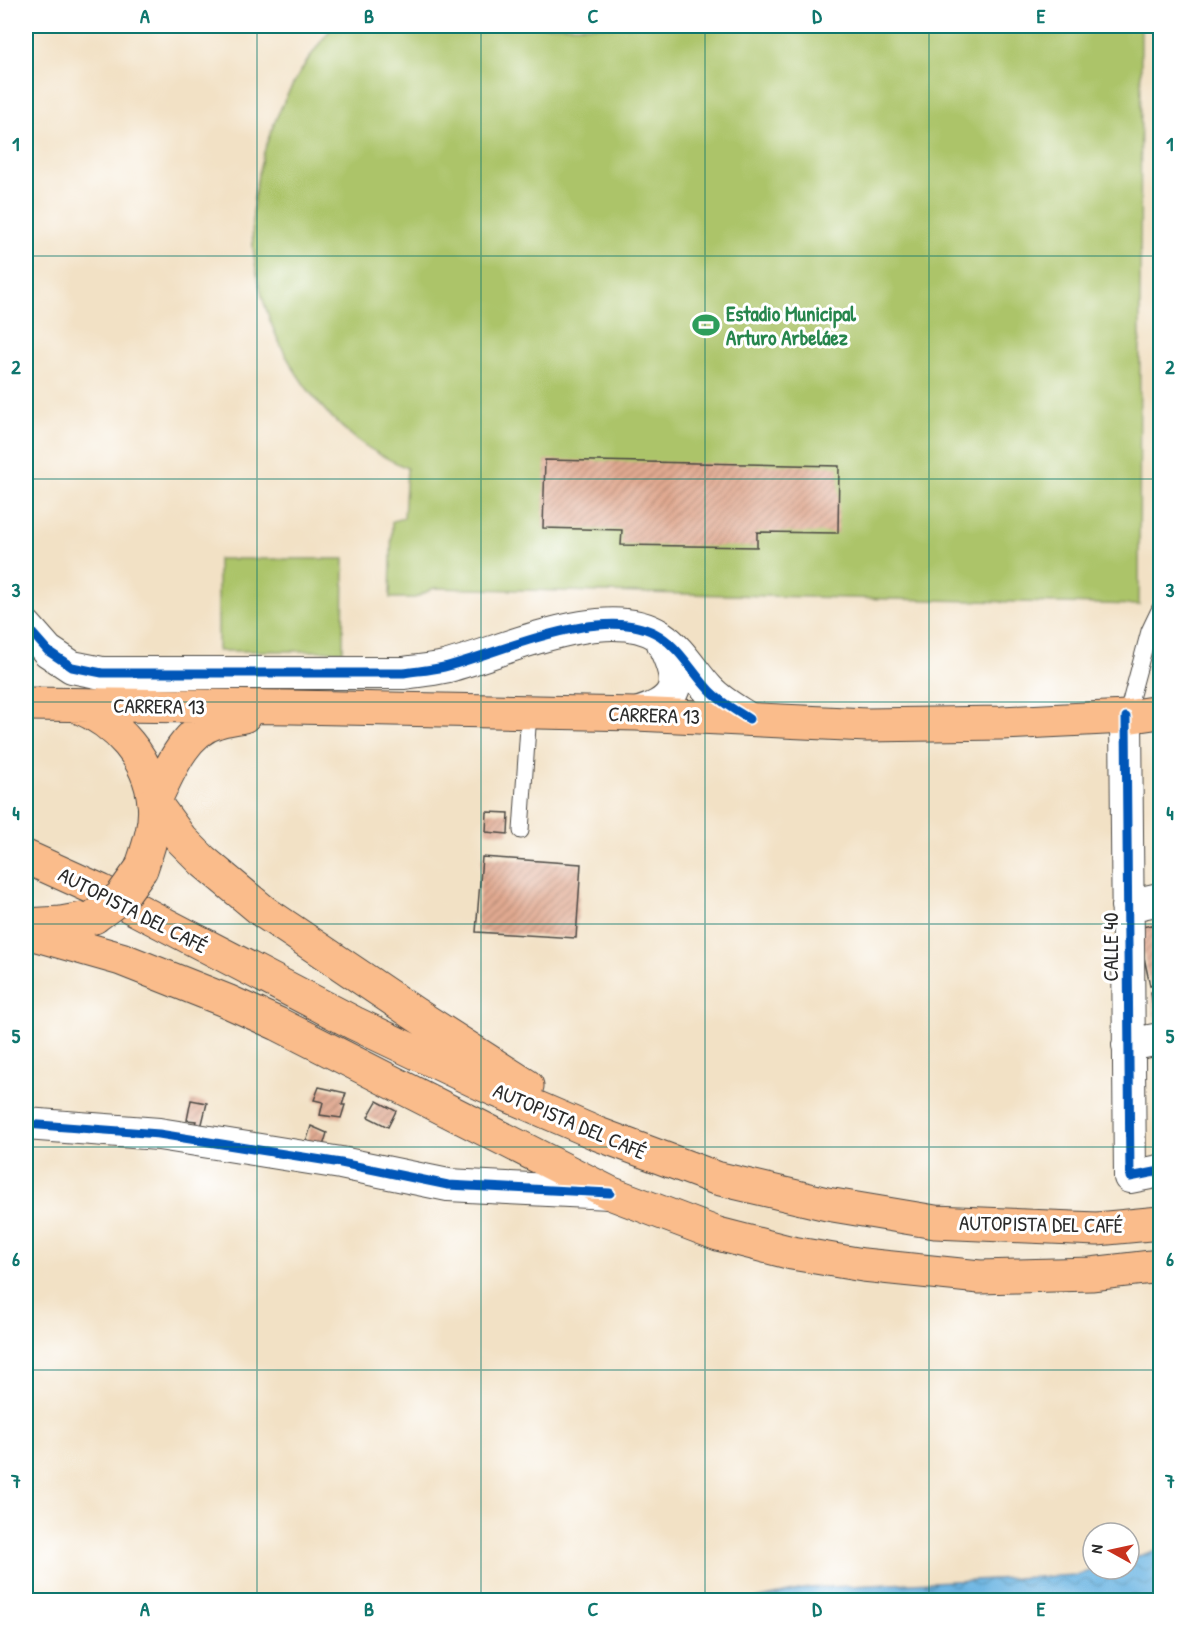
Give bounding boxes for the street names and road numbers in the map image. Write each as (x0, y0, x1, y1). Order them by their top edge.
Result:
street label: CARRERA 13 (113, 691, 205, 721)
street label: CARRERA 13 (608, 699, 700, 731)
street label: AUTOPISTA DEL CAFÉ (53, 860, 213, 960)
street label: CALLE 40 (1096, 913, 1125, 981)
street label: AUTOPISTA DEL CAFÉ (489, 1076, 651, 1166)
street label: AUTOPISTA DEL CAFÉ (959, 1208, 1123, 1240)

